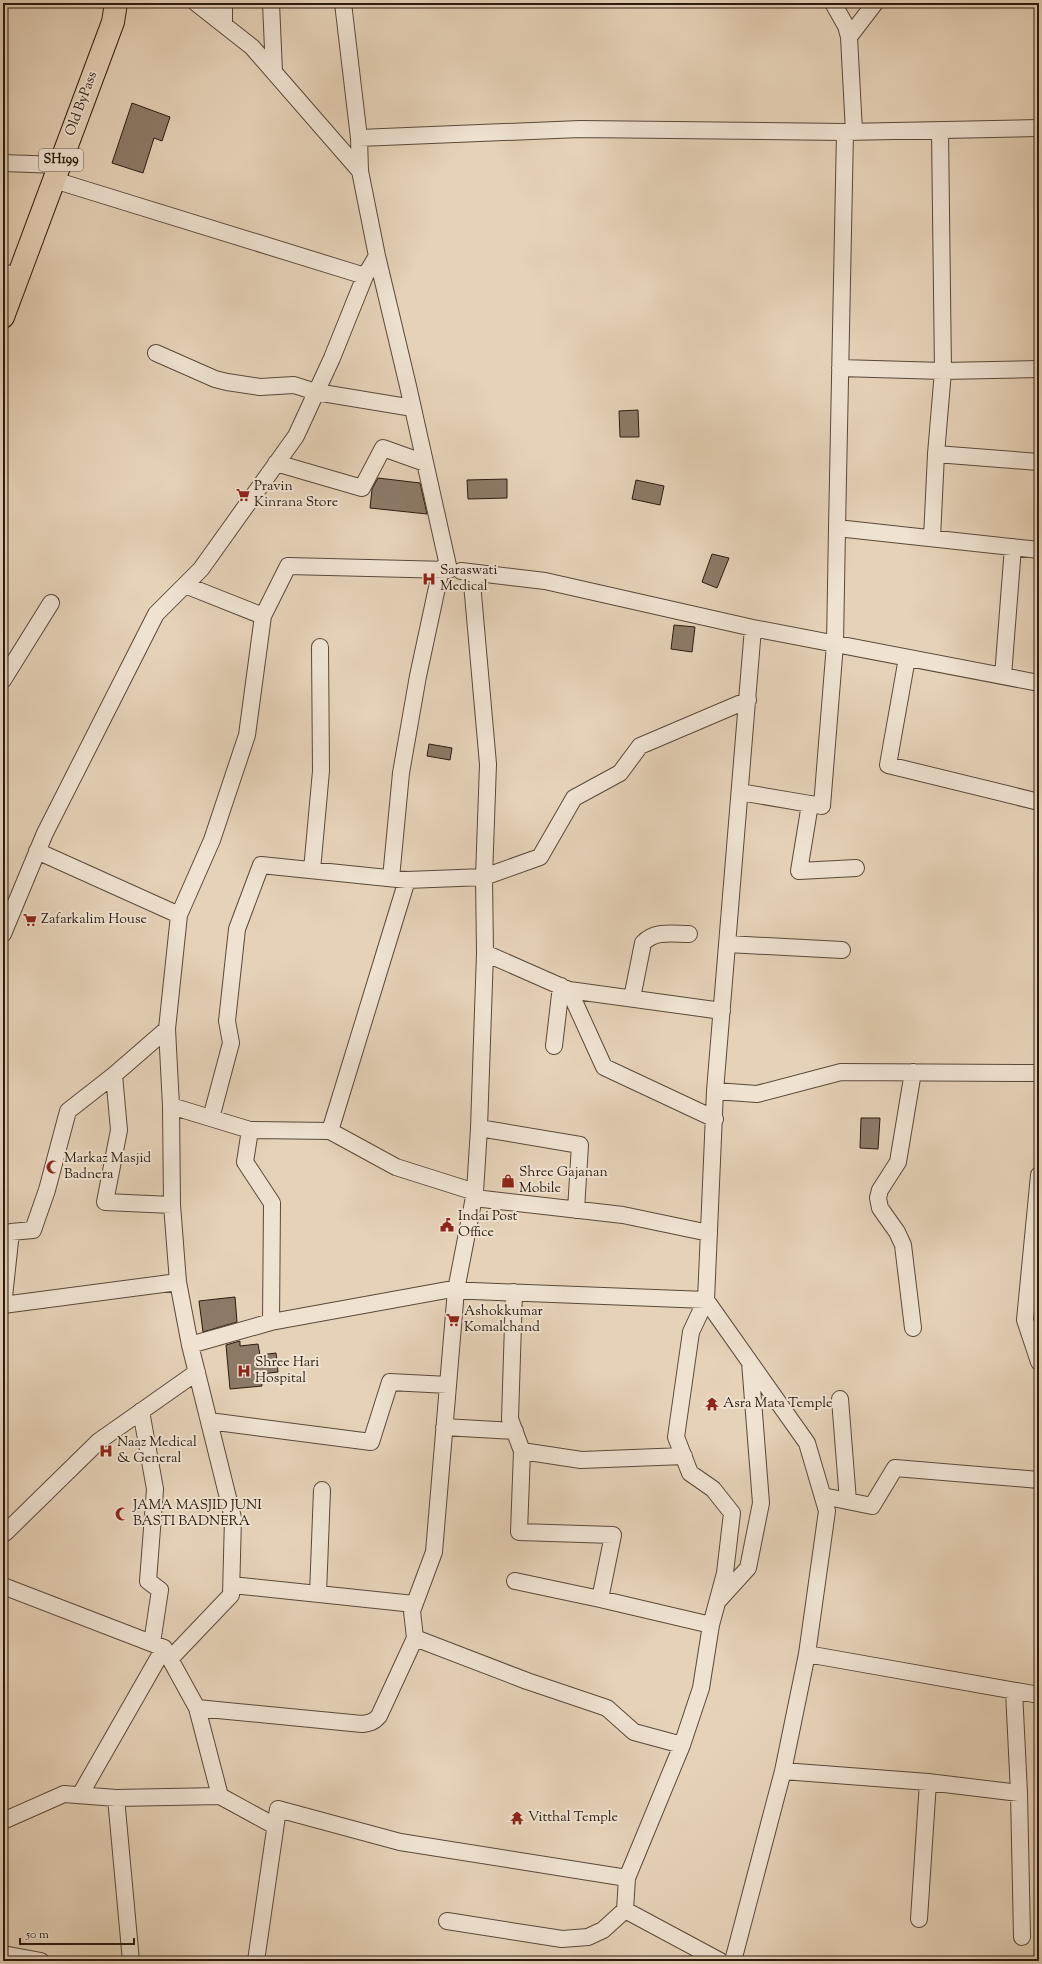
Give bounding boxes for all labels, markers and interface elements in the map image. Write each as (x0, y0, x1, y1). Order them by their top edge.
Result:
street label: Old ByPass (61, 69, 103, 139)
road number: SH199 (39, 149, 83, 171)
place label: Pravin Kinrana Store (254, 477, 338, 513)
supermarket icon: Pravin Kinrana Store (235, 487, 251, 503)
place label: Saraswati Medical (440, 561, 497, 597)
hospital icon: Saraswati Medical (421, 571, 437, 587)
place label: Zafarkalim House (41, 910, 147, 930)
supermarket icon: Zafarkalim House (22, 912, 38, 928)
place label: Markaz Masjid Badnera (64, 1149, 151, 1185)
mosque icon: Markaz Masjid Badnera (45, 1159, 61, 1175)
place label: Shree Gajanan Mobile (519, 1163, 608, 1199)
shop icon: Shree Gajanan Mobile (500, 1173, 516, 1189)
place label: Indai Post Office (458, 1207, 518, 1243)
public building icon: Indai Post Office (439, 1217, 455, 1233)
place label: Ashokkumar Komalchand (464, 1302, 543, 1338)
supermarket icon: Ashokkumar Komalchand (445, 1312, 461, 1328)
place label: Shree Hari Hospital (255, 1353, 319, 1389)
hospital icon: Shree Hari Hospital (236, 1363, 252, 1379)
place label: Asra Mata Temple (723, 1394, 833, 1414)
temple icon: Asra Mata Temple (704, 1396, 720, 1412)
place label: Naaz Medical & General (117, 1433, 197, 1469)
hospital icon: Naaz Medical & General (98, 1443, 114, 1459)
place label: JAMA MASJID JUNI BASTI BADNERA (132, 1496, 262, 1532)
mosque icon: JAMA MASJID JUNI BASTI BADNERA (114, 1506, 130, 1522)
place label: Vitthal Temple (528, 1808, 618, 1828)
temple icon: Vitthal Temple (509, 1810, 525, 1826)
scale bar (20, 1920, 134, 1946)
text: 50 m (25, 1926, 49, 1944)

